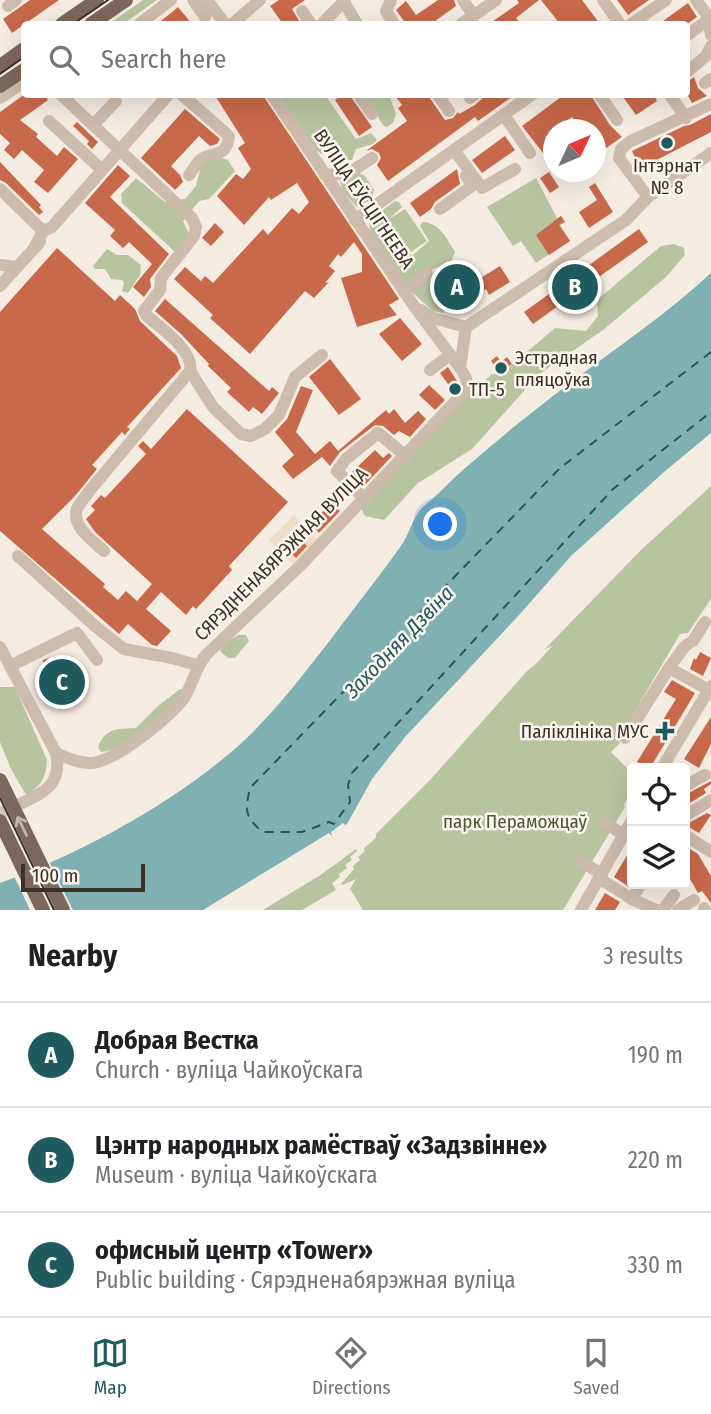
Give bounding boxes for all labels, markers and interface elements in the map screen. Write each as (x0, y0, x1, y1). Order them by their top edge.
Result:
search box (21, 21, 690, 98)
icon: search (45, 41, 83, 79)
text: Search here (101, 44, 226, 75)
north arrow (543, 119, 606, 182)
street label: ВУЛІЦА ЕЎСЦІГНЕЕВА (309, 125, 419, 273)
marker: Інтэрнат № 8 (659, 135, 675, 151)
place label: Інтэрнат № 8 (633, 154, 701, 199)
pin: A (434, 261, 480, 313)
pin: B (552, 261, 598, 313)
place label: Эстрадная пляцоўка (515, 346, 598, 391)
marker: Эстрадная пляцоўка (493, 360, 509, 376)
place label: ТП-5 (469, 378, 505, 401)
marker: ТП-5 (447, 381, 463, 397)
street label: СЯРЭДНЕНАБЯРЭЖНАЯ ВУЛІЦА (190, 463, 372, 645)
your location (423, 507, 457, 541)
water label: Заходняя Дзвіна (338, 580, 459, 704)
pin: C (39, 656, 85, 708)
place label: Паліклініка МУС (521, 720, 649, 743)
marker: Паліклініка МУС (655, 721, 675, 741)
map controls (627, 763, 690, 889)
button: locate (627, 763, 690, 826)
park label: парк Пераможцаў (443, 810, 588, 833)
one-way arrow (15, 816, 29, 837)
button: layers (627, 826, 690, 889)
scale bar (21, 861, 145, 893)
text: 100 m (32, 864, 78, 887)
text: Nearby (28, 938, 117, 974)
text: 3 results (603, 942, 683, 970)
text: Добрая Вестка (95, 1025, 259, 1056)
text: A (45, 1041, 57, 1069)
text: 190 m (628, 1041, 683, 1069)
text: Church · вуліца Чайкоўскага (95, 1056, 363, 1084)
text: Цэнтр народных рамёстваў «Задзвінне» (95, 1130, 547, 1161)
text: B (45, 1146, 57, 1174)
text: 220 m (628, 1146, 683, 1174)
text: Museum · вуліца Чайкоўскага (95, 1161, 378, 1189)
text: офисный центр «Tower» (95, 1235, 373, 1266)
text: C (45, 1251, 57, 1279)
text: 330 m (627, 1251, 683, 1279)
text: Public building · Сярэдненабярэжная вуліца (95, 1266, 516, 1294)
tab: Map (91, 1334, 129, 1399)
tab: Directions (312, 1334, 391, 1399)
tab: Saved (573, 1334, 620, 1399)

